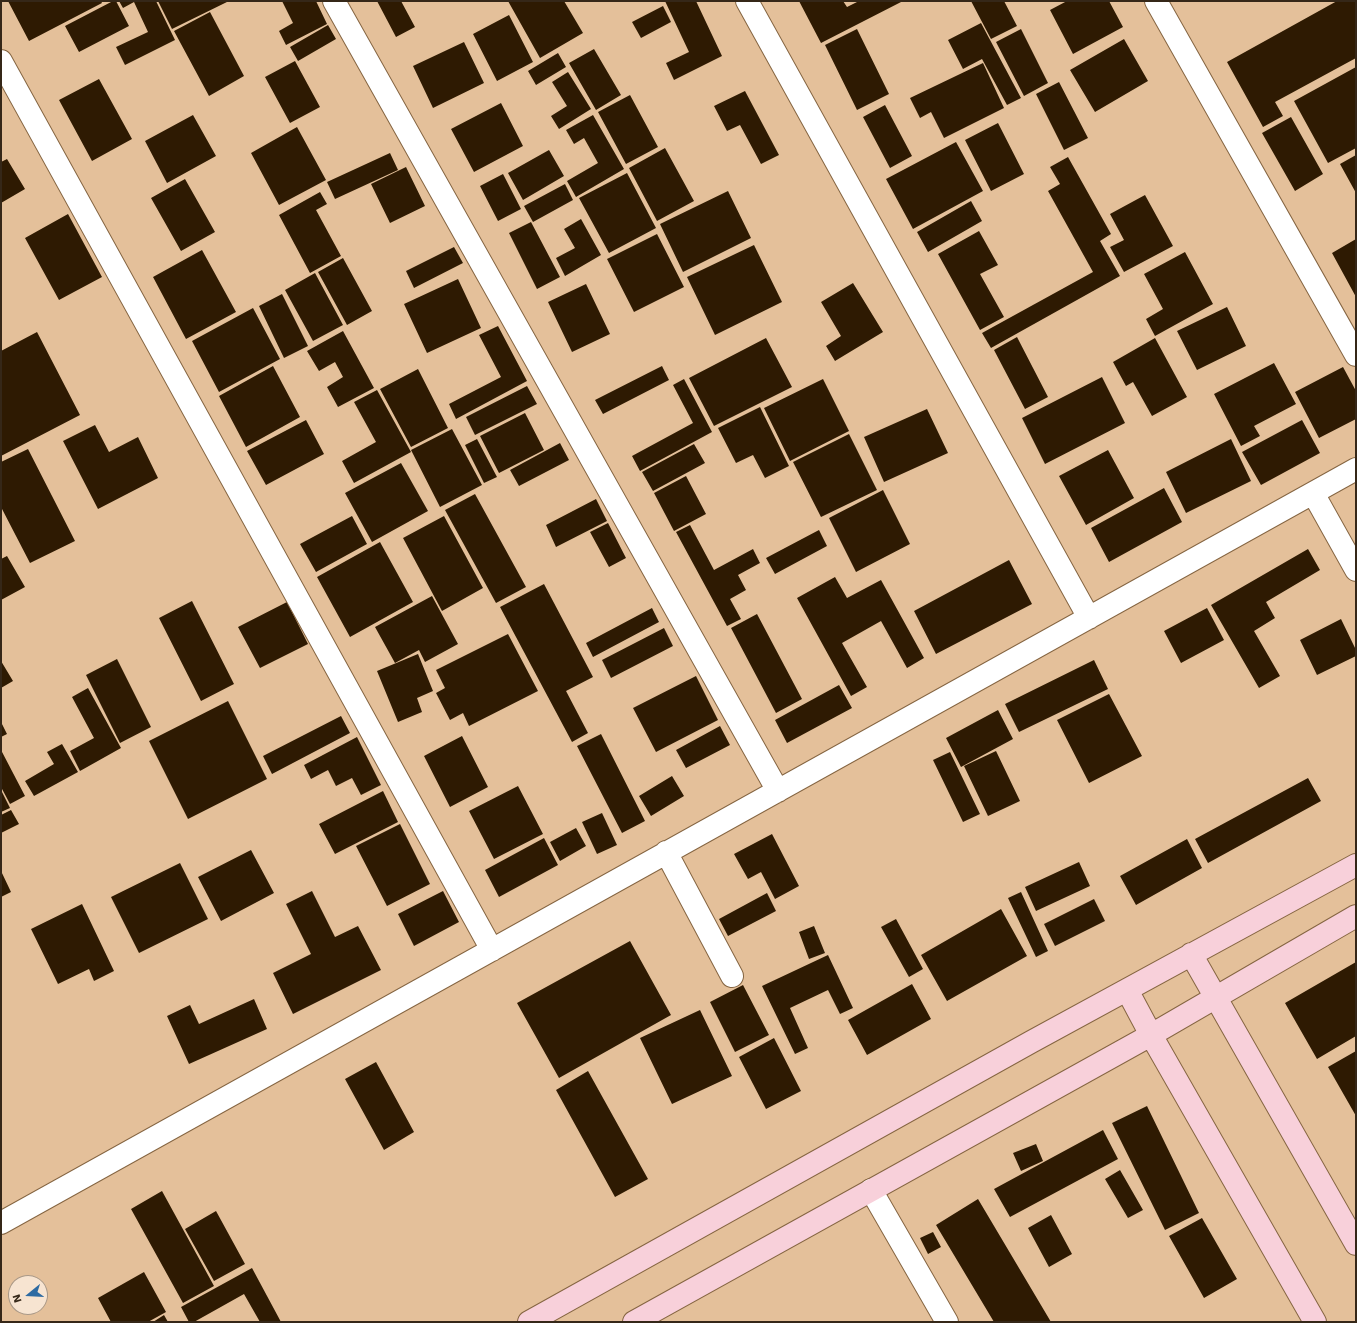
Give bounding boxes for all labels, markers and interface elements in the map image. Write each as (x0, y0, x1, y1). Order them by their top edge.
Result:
north arrow (8, 1275, 48, 1315)
text: N (10, 1293, 25, 1304)

